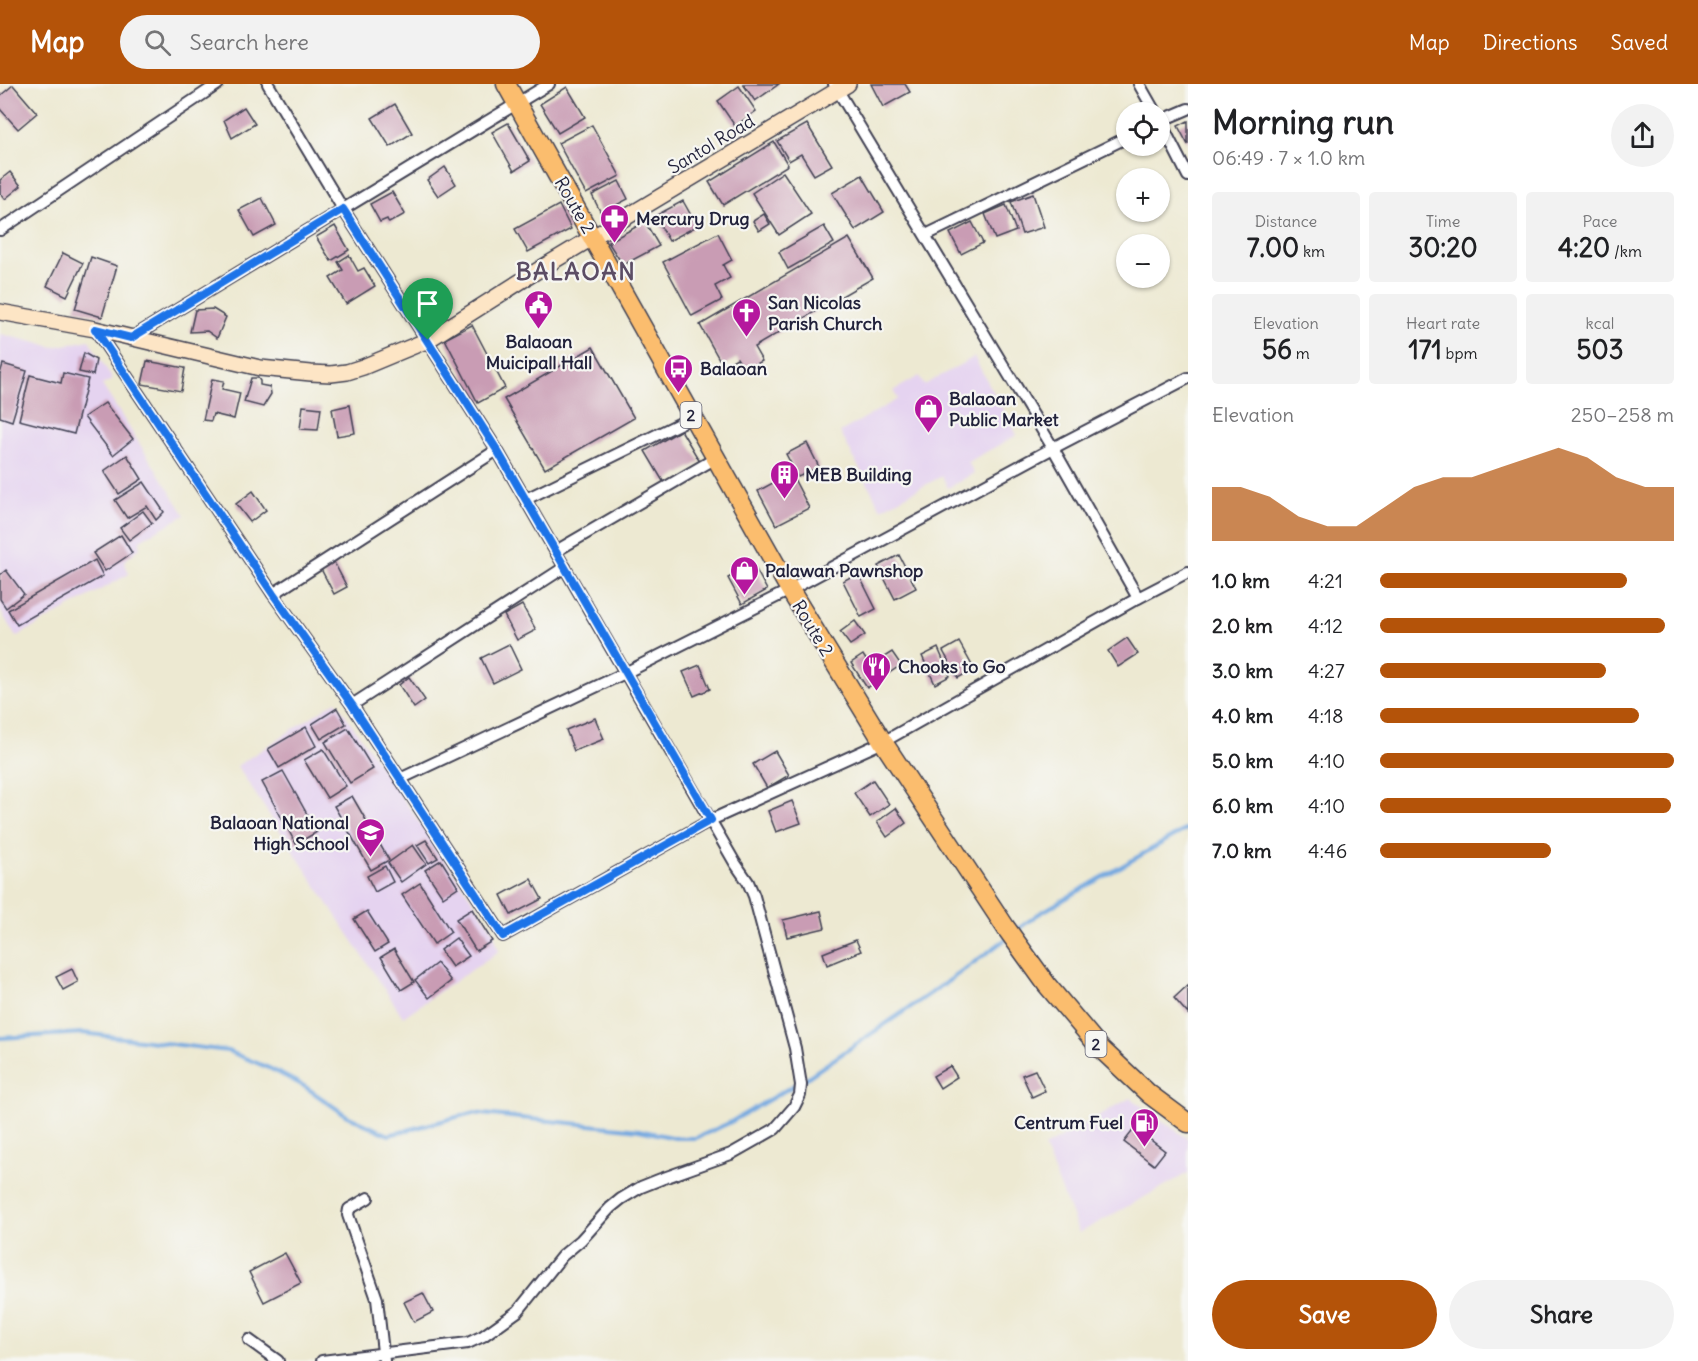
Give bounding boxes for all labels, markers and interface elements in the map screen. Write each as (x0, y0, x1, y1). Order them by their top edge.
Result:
search box (120, 15, 540, 69)
text: Map (30, 24, 84, 60)
icon: search (141, 26, 174, 59)
text: Search here (189, 28, 309, 56)
text: Map (1409, 29, 1450, 56)
text: Directions (1483, 29, 1577, 56)
text: Saved (1610, 29, 1668, 56)
text: Morning run (1212, 101, 1394, 143)
map controls (1116, 102, 1170, 288)
button: locate (1116, 102, 1170, 156)
button: share (1611, 104, 1674, 167)
street label: Santol Road (663, 109, 759, 179)
text: 06:49 · 7 × 1.0 km (1212, 145, 1365, 170)
button: + (1116, 168, 1170, 222)
street label: Route 2 (550, 173, 600, 238)
pharmacy icon: Mercury Drug (599, 202, 631, 244)
place label: Mercury Drug (636, 207, 749, 230)
text: Distance (1255, 211, 1317, 231)
text: Time (1426, 211, 1460, 231)
text: Pace (1583, 211, 1617, 231)
text: 7.00 (1247, 231, 1299, 264)
text: 30:20 (1408, 231, 1478, 264)
text: 4:20 (1558, 231, 1610, 264)
button: − (1116, 234, 1170, 288)
text: km (1299, 241, 1325, 261)
text: /km (1610, 241, 1642, 261)
district label: BALAOAN (516, 256, 636, 286)
pin (402, 278, 453, 340)
icon: arrive (411, 287, 444, 320)
public building icon: Balaoan Muicipall Hall (523, 288, 555, 330)
place label: San Nicolas Parish Church (768, 291, 883, 335)
church icon: San Nicolas Parish Church (731, 296, 763, 338)
text: Elevation (1253, 313, 1319, 333)
text: Heart rate (1406, 313, 1480, 333)
text: kcal (1586, 313, 1614, 333)
place label: Balaoan Muicipall Hall (486, 330, 592, 374)
text: 56 (1262, 333, 1292, 366)
text: 171 (1408, 333, 1442, 366)
text: 503 (1577, 333, 1623, 366)
text: m (1292, 343, 1310, 363)
text: bpm (1442, 343, 1478, 363)
bus stop icon: Balaoan (663, 352, 695, 394)
place label: Balaoan (700, 357, 768, 380)
place label: Balaoan Public Market (949, 387, 1060, 431)
shop icon: Balaoan Public Market (912, 392, 944, 434)
road number: 2 (680, 402, 702, 428)
text: Elevation (1212, 402, 1294, 427)
text: 250–258 m (1571, 402, 1674, 427)
building icon: MEB Building (768, 458, 800, 500)
place label: MEB Building (805, 463, 912, 486)
shop icon: Palawan Pawnshop (728, 554, 760, 596)
place label: Palawan Pawnshop (765, 559, 923, 582)
text: 1.0 km (1212, 568, 1270, 593)
text: 4:21 (1308, 568, 1343, 593)
street label: Route 2 (787, 596, 839, 660)
text: 2.0 km (1212, 613, 1273, 638)
text: 4:12 (1308, 613, 1343, 638)
restaurant icon: Chooks to Go (861, 650, 893, 692)
place label: Chooks to Go (898, 655, 1006, 678)
text: 3.0 km (1212, 658, 1273, 683)
text: 4:27 (1308, 658, 1345, 683)
text: 4.0 km (1212, 703, 1273, 728)
text: 4:18 (1308, 703, 1344, 728)
text: 5.0 km (1212, 748, 1273, 773)
text: 4:10 (1308, 748, 1345, 773)
text: 6.0 km (1212, 793, 1273, 818)
text: 4:10 (1308, 793, 1345, 818)
place label: Balaoan National High School (210, 811, 349, 855)
school or university icon: Balaoan National High School (354, 816, 386, 858)
text: 7.0 km (1212, 838, 1272, 863)
text: 4:46 (1308, 838, 1347, 863)
road number: 2 (1086, 1031, 1106, 1057)
fuel station icon: Centrum Fuel (1128, 1106, 1160, 1148)
place label: Centrum Fuel (1014, 1111, 1123, 1134)
button: Save (1212, 1280, 1437, 1349)
button: Share (1449, 1280, 1674, 1349)

